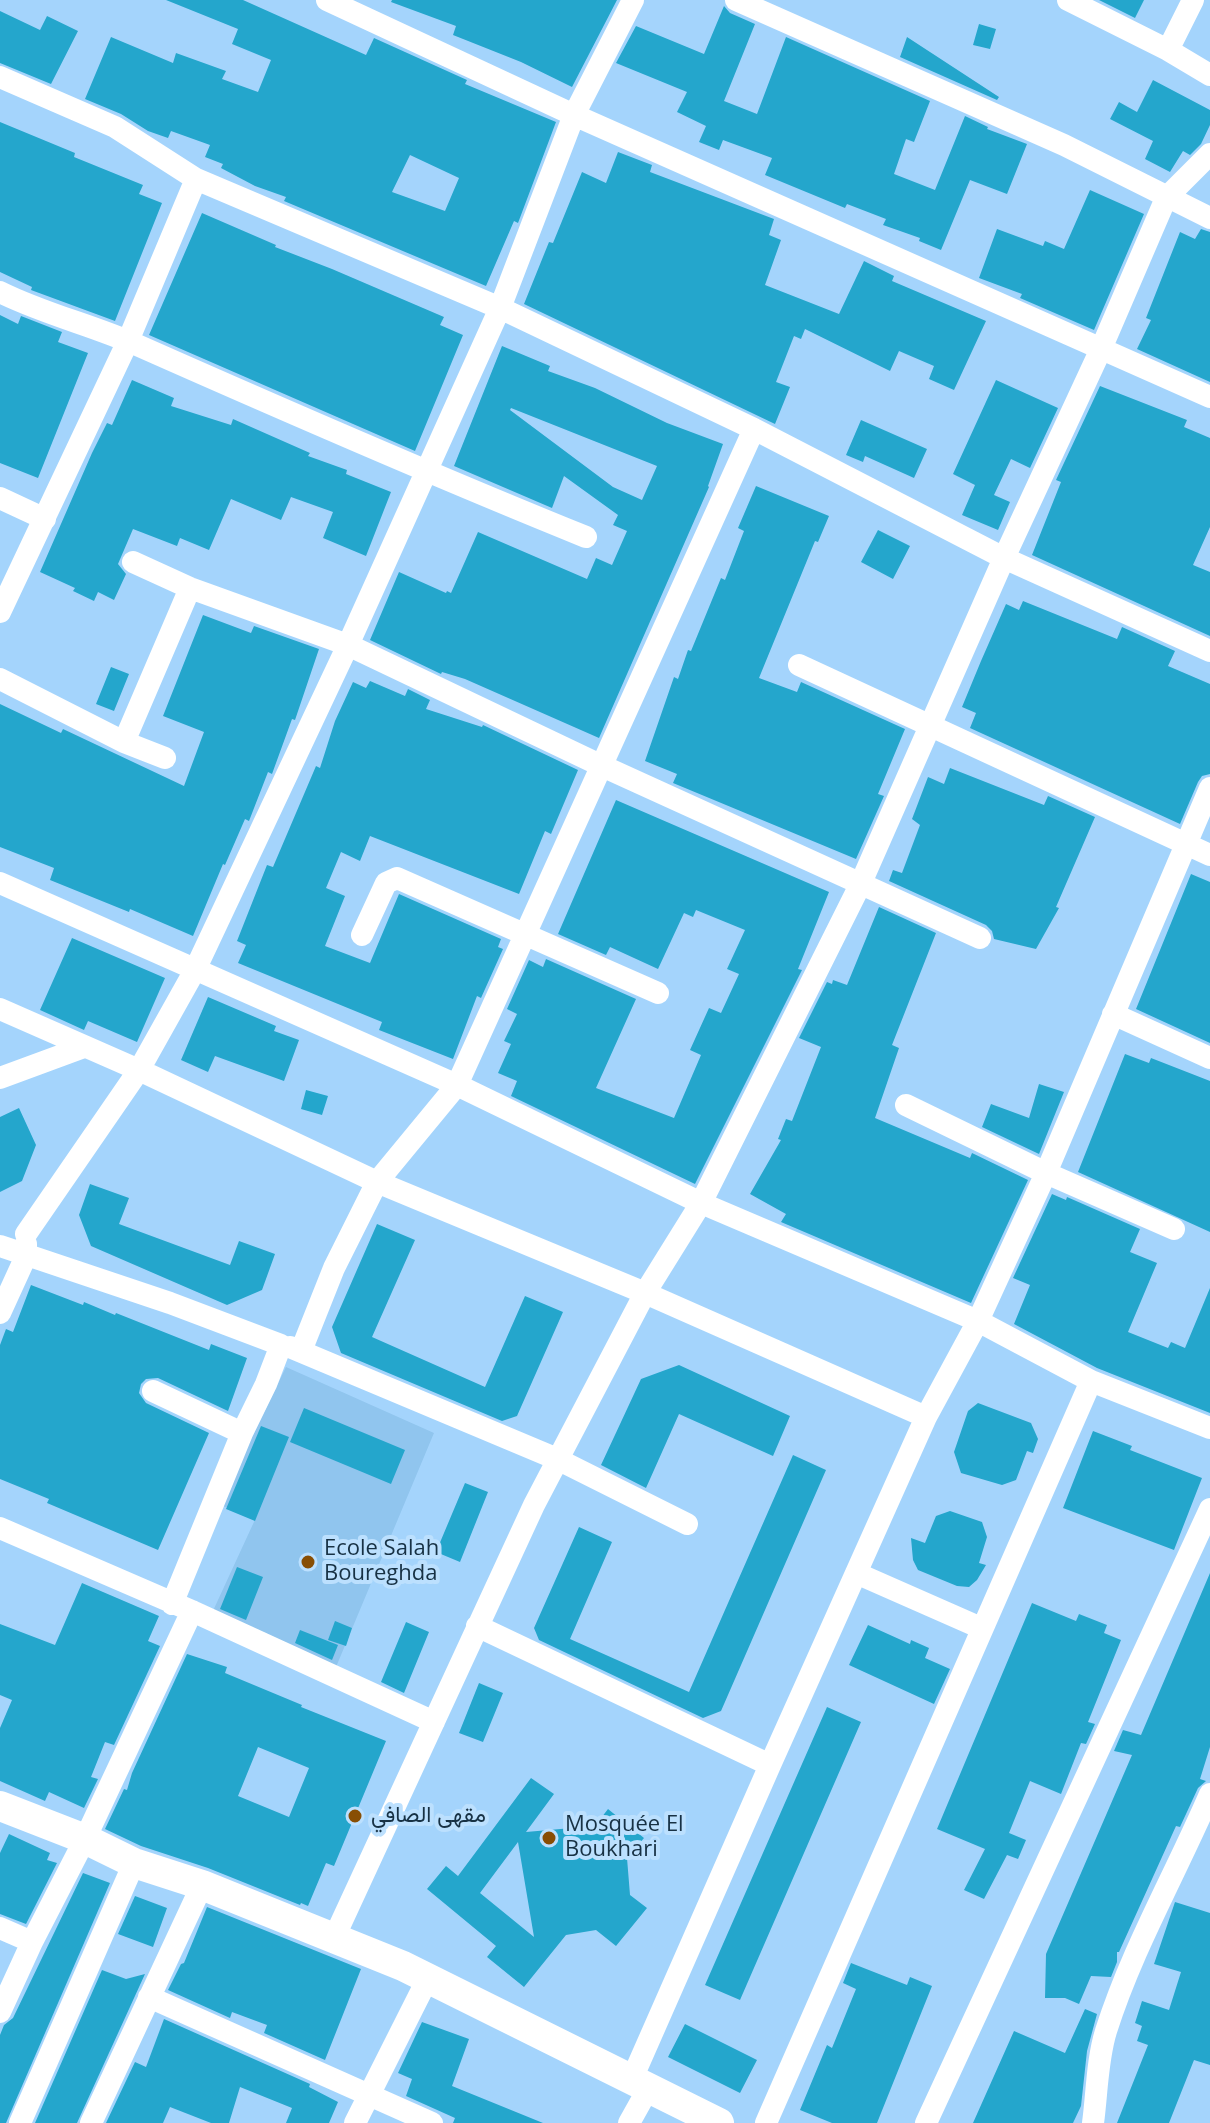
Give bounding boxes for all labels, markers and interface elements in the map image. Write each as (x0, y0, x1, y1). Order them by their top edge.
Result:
place label: Ecole Salah Boureghda (324, 1536, 439, 1588)
marker: Ecole Salah Boureghda (299, 1553, 317, 1571)
place label: مقهى الصافي (371, 1803, 486, 1829)
marker: مقهى الصافي (346, 1807, 364, 1825)
place label: Mosquée El Boukhari (565, 1812, 684, 1864)
marker: Mosquée El Boukhari (540, 1829, 558, 1847)

